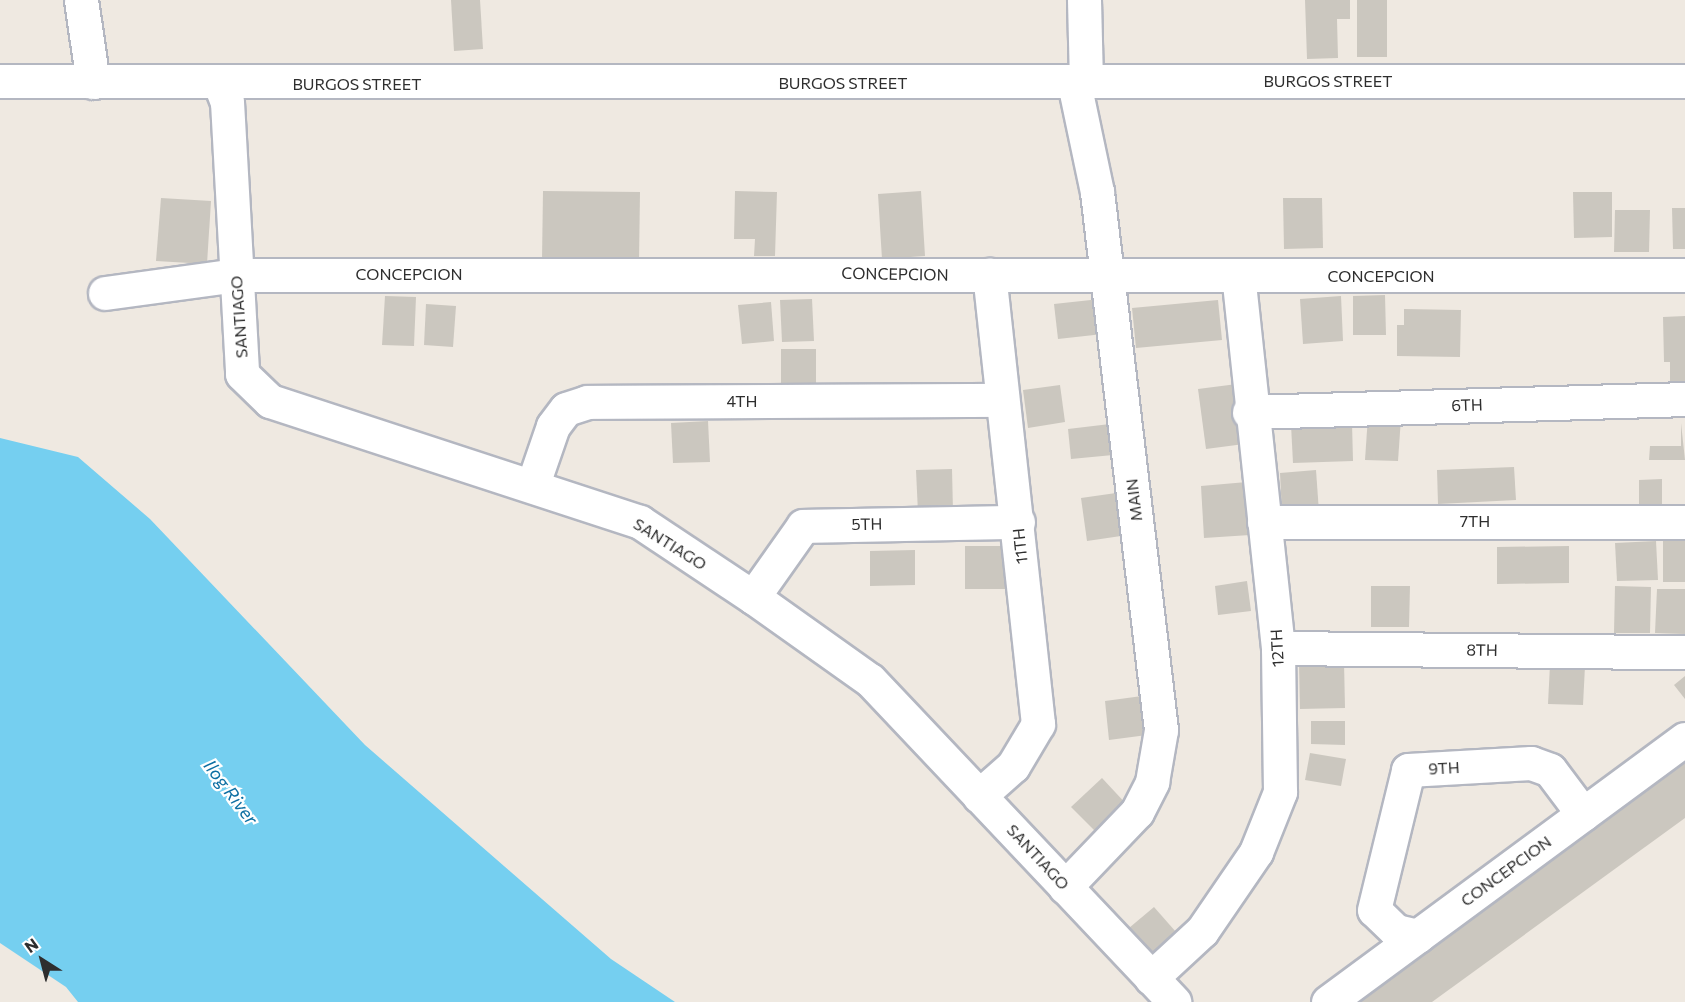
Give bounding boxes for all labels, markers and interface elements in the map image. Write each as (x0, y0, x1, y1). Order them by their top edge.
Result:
street label: BURGOS STREET (1263, 71, 1393, 91)
street label: BURGOS STREET (778, 73, 908, 93)
street label: BURGOS STREET (292, 74, 422, 94)
street label: CONCEPCION (841, 263, 949, 285)
street label: CONCEPCION (355, 264, 463, 284)
street label: CONCEPCION (1327, 266, 1435, 286)
street label: SANTIAGO (227, 275, 251, 359)
street label: 4TH (726, 391, 758, 411)
street label: 6TH (1451, 395, 1483, 415)
street label: MAIN (1122, 478, 1146, 522)
street label: 7TH (1460, 511, 1490, 531)
street label: SANTIAGO (630, 514, 710, 574)
street label: 5TH (851, 514, 883, 534)
street label: 11TH (1009, 527, 1031, 565)
street label: 12TH (1266, 629, 1288, 667)
street label: 8TH (1466, 640, 1498, 660)
water label: Ilog River (200, 755, 262, 829)
street label: 9TH (1428, 758, 1460, 778)
street label: SANTIAGO (1003, 820, 1073, 894)
street label: CONCEPCION (1457, 832, 1555, 910)
north arrow (12, 930, 72, 990)
text: N (21, 934, 42, 956)

